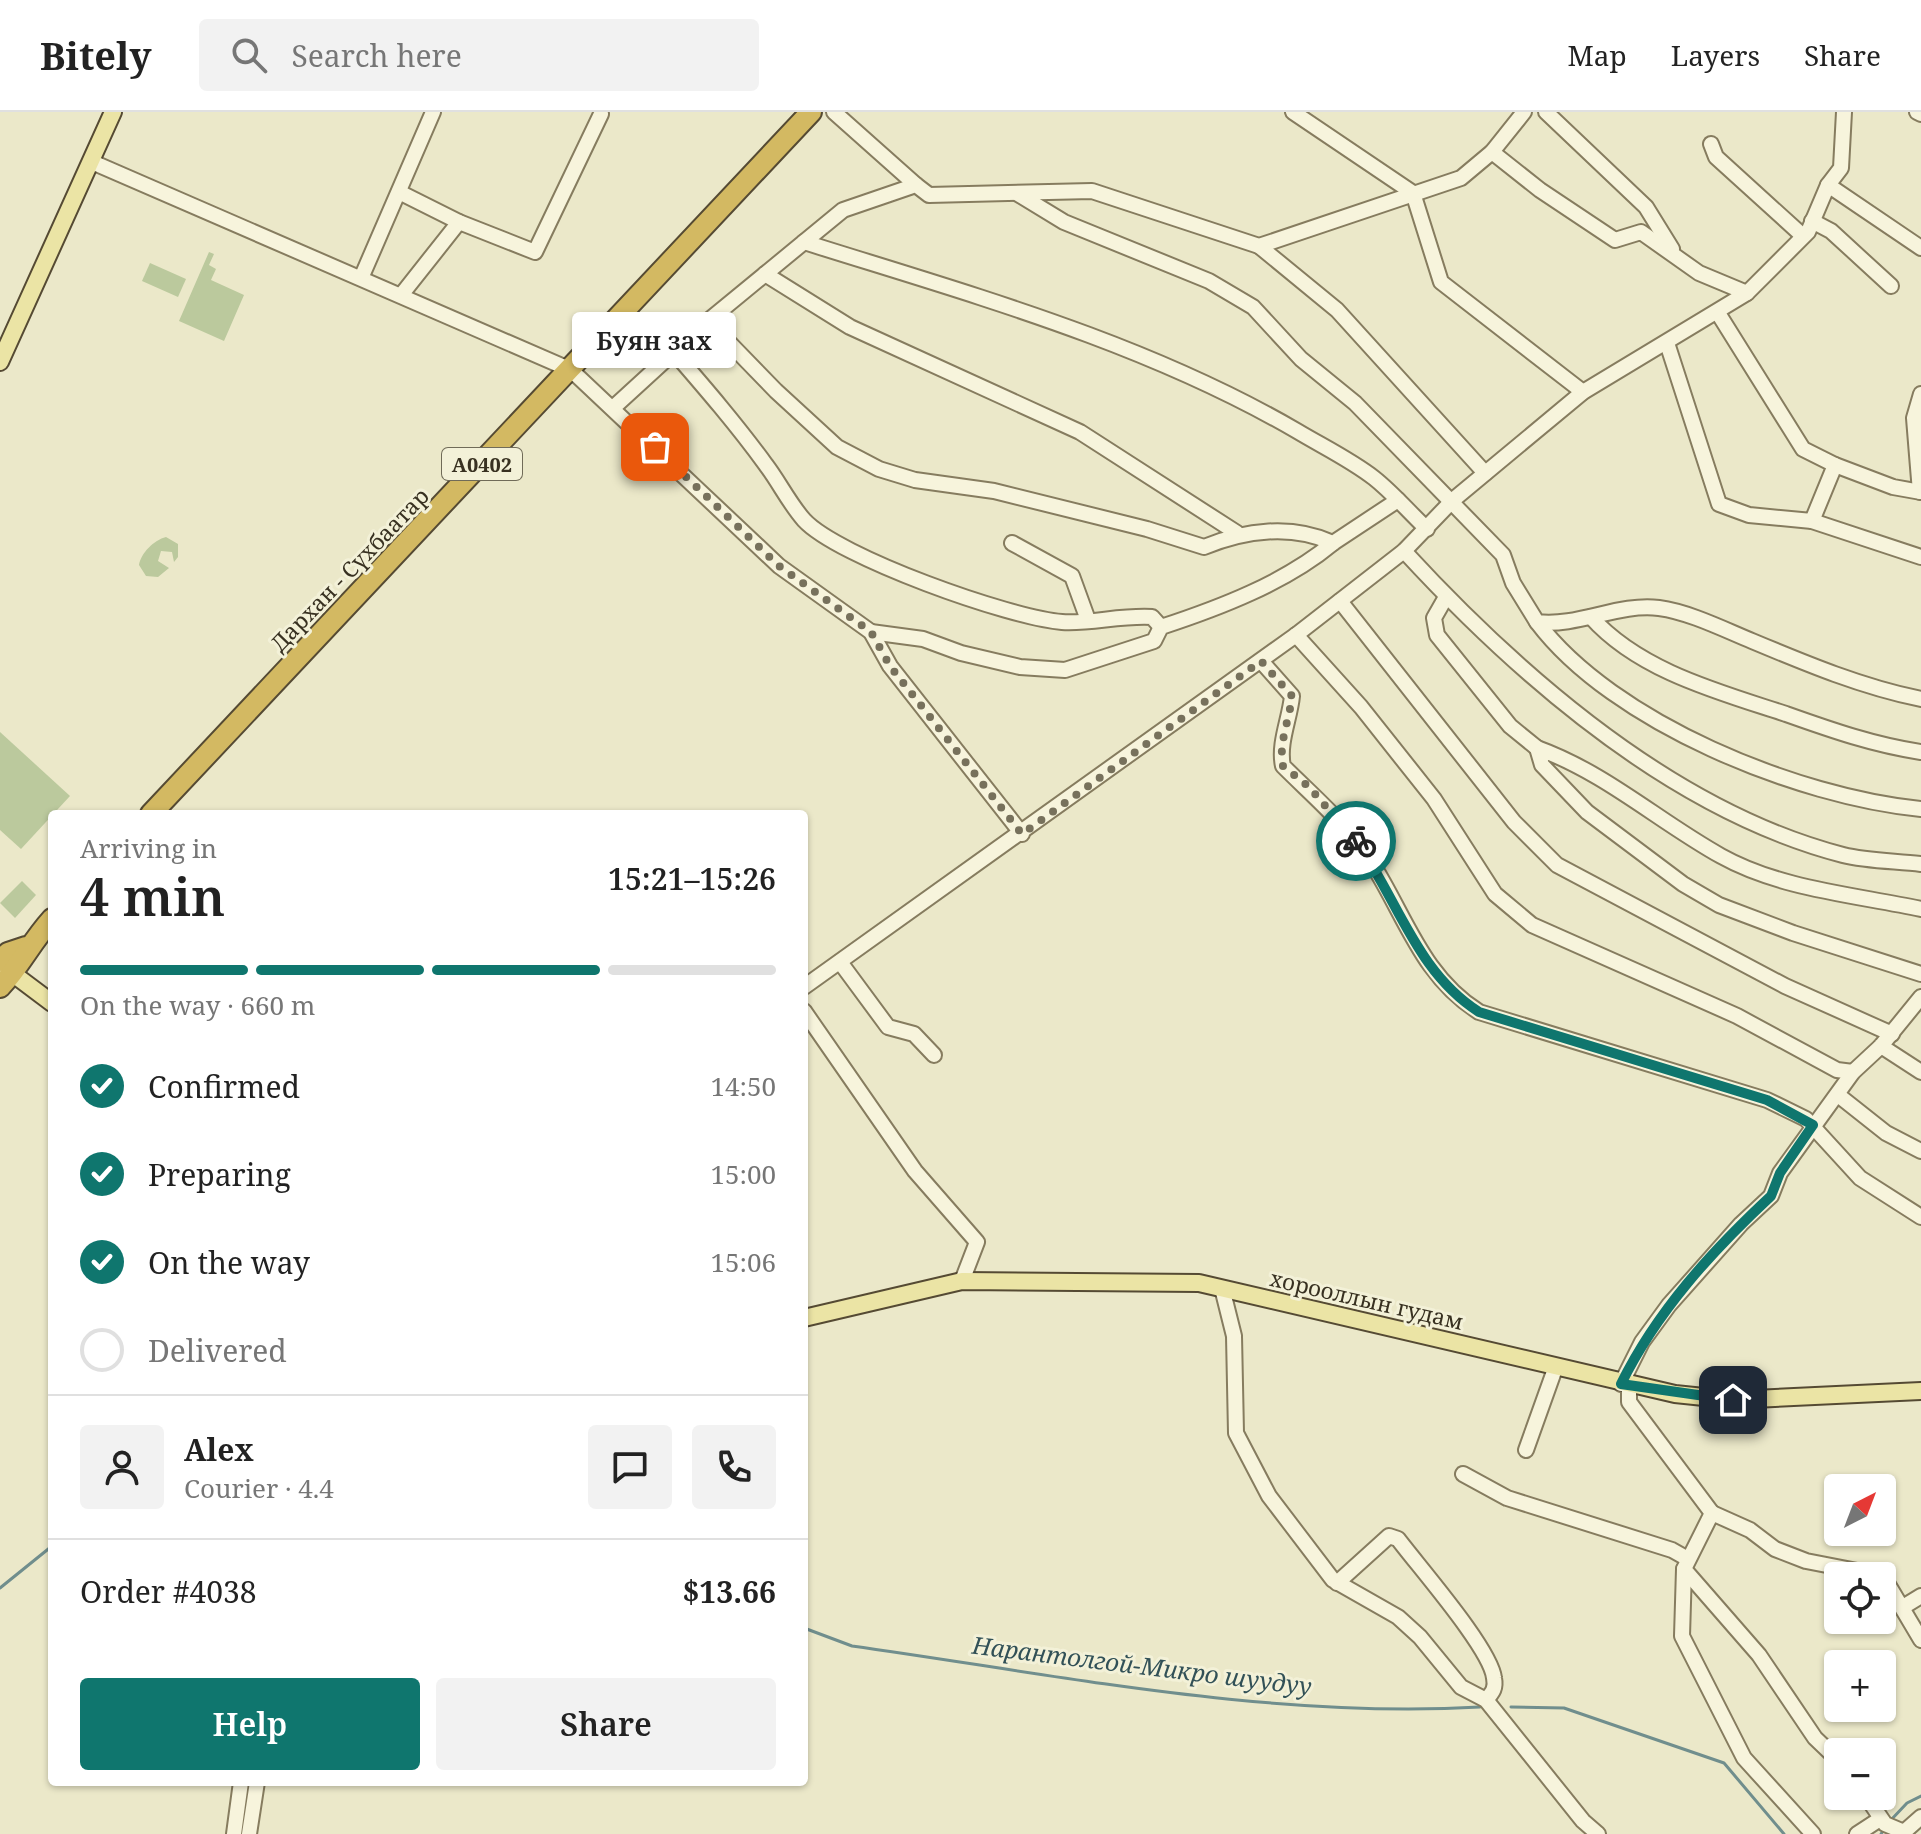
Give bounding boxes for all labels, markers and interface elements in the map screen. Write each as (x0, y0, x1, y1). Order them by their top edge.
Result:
search box (199, 19, 759, 91)
text: Bitely (40, 29, 151, 81)
icon: search (227, 33, 271, 77)
text: Search here (291, 35, 462, 76)
text: Map (1568, 36, 1627, 74)
text: Layers (1671, 36, 1760, 74)
text: Share (1804, 36, 1881, 74)
callout: Буян зах (573, 311, 737, 367)
text: Буян зах (596, 322, 712, 358)
pin (621, 413, 689, 481)
icon: bag (633, 425, 677, 469)
road number: A0402 (442, 448, 522, 480)
street label: Дархан - Сүхбаатар (263, 481, 435, 657)
courier (1316, 801, 1396, 881)
icon: bike (1334, 819, 1378, 863)
text: Arriving in (80, 830, 217, 866)
text: 15:21–15:26 (608, 858, 776, 899)
text: 4 min (80, 860, 225, 931)
text: On the way · 660 m (80, 987, 315, 1023)
icon: check (80, 1064, 124, 1108)
text: Confirmed (148, 1066, 300, 1107)
text: 14:50 (710, 1068, 776, 1104)
icon: check (80, 1152, 124, 1196)
text: Preparing (148, 1154, 291, 1195)
text: 15:00 (710, 1156, 776, 1192)
icon: check (80, 1240, 124, 1284)
text: On the way (148, 1242, 310, 1283)
text: 15:06 (710, 1244, 776, 1280)
street label: хорооллын гудам (1267, 1262, 1467, 1336)
text: Delivered (148, 1330, 287, 1371)
pin (1699, 1366, 1767, 1434)
icon: home (1711, 1378, 1755, 1422)
button: person (80, 1425, 164, 1509)
button: chat (588, 1425, 672, 1509)
button: phone (692, 1425, 776, 1509)
text: Alex (184, 1429, 254, 1470)
text: Courier · 4.4 (184, 1470, 334, 1506)
north arrow (1824, 1474, 1896, 1546)
map controls (1824, 1474, 1896, 1810)
button: locate (1824, 1562, 1896, 1634)
text: Order #4038 (80, 1571, 257, 1612)
text: $13.66 (682, 1571, 776, 1612)
water label: Нарантолгой-Микро шуудуу (969, 1628, 1314, 1702)
button: + (1824, 1650, 1896, 1722)
button: Help (80, 1678, 420, 1770)
button: Share (436, 1678, 776, 1770)
button: − (1824, 1738, 1896, 1810)

